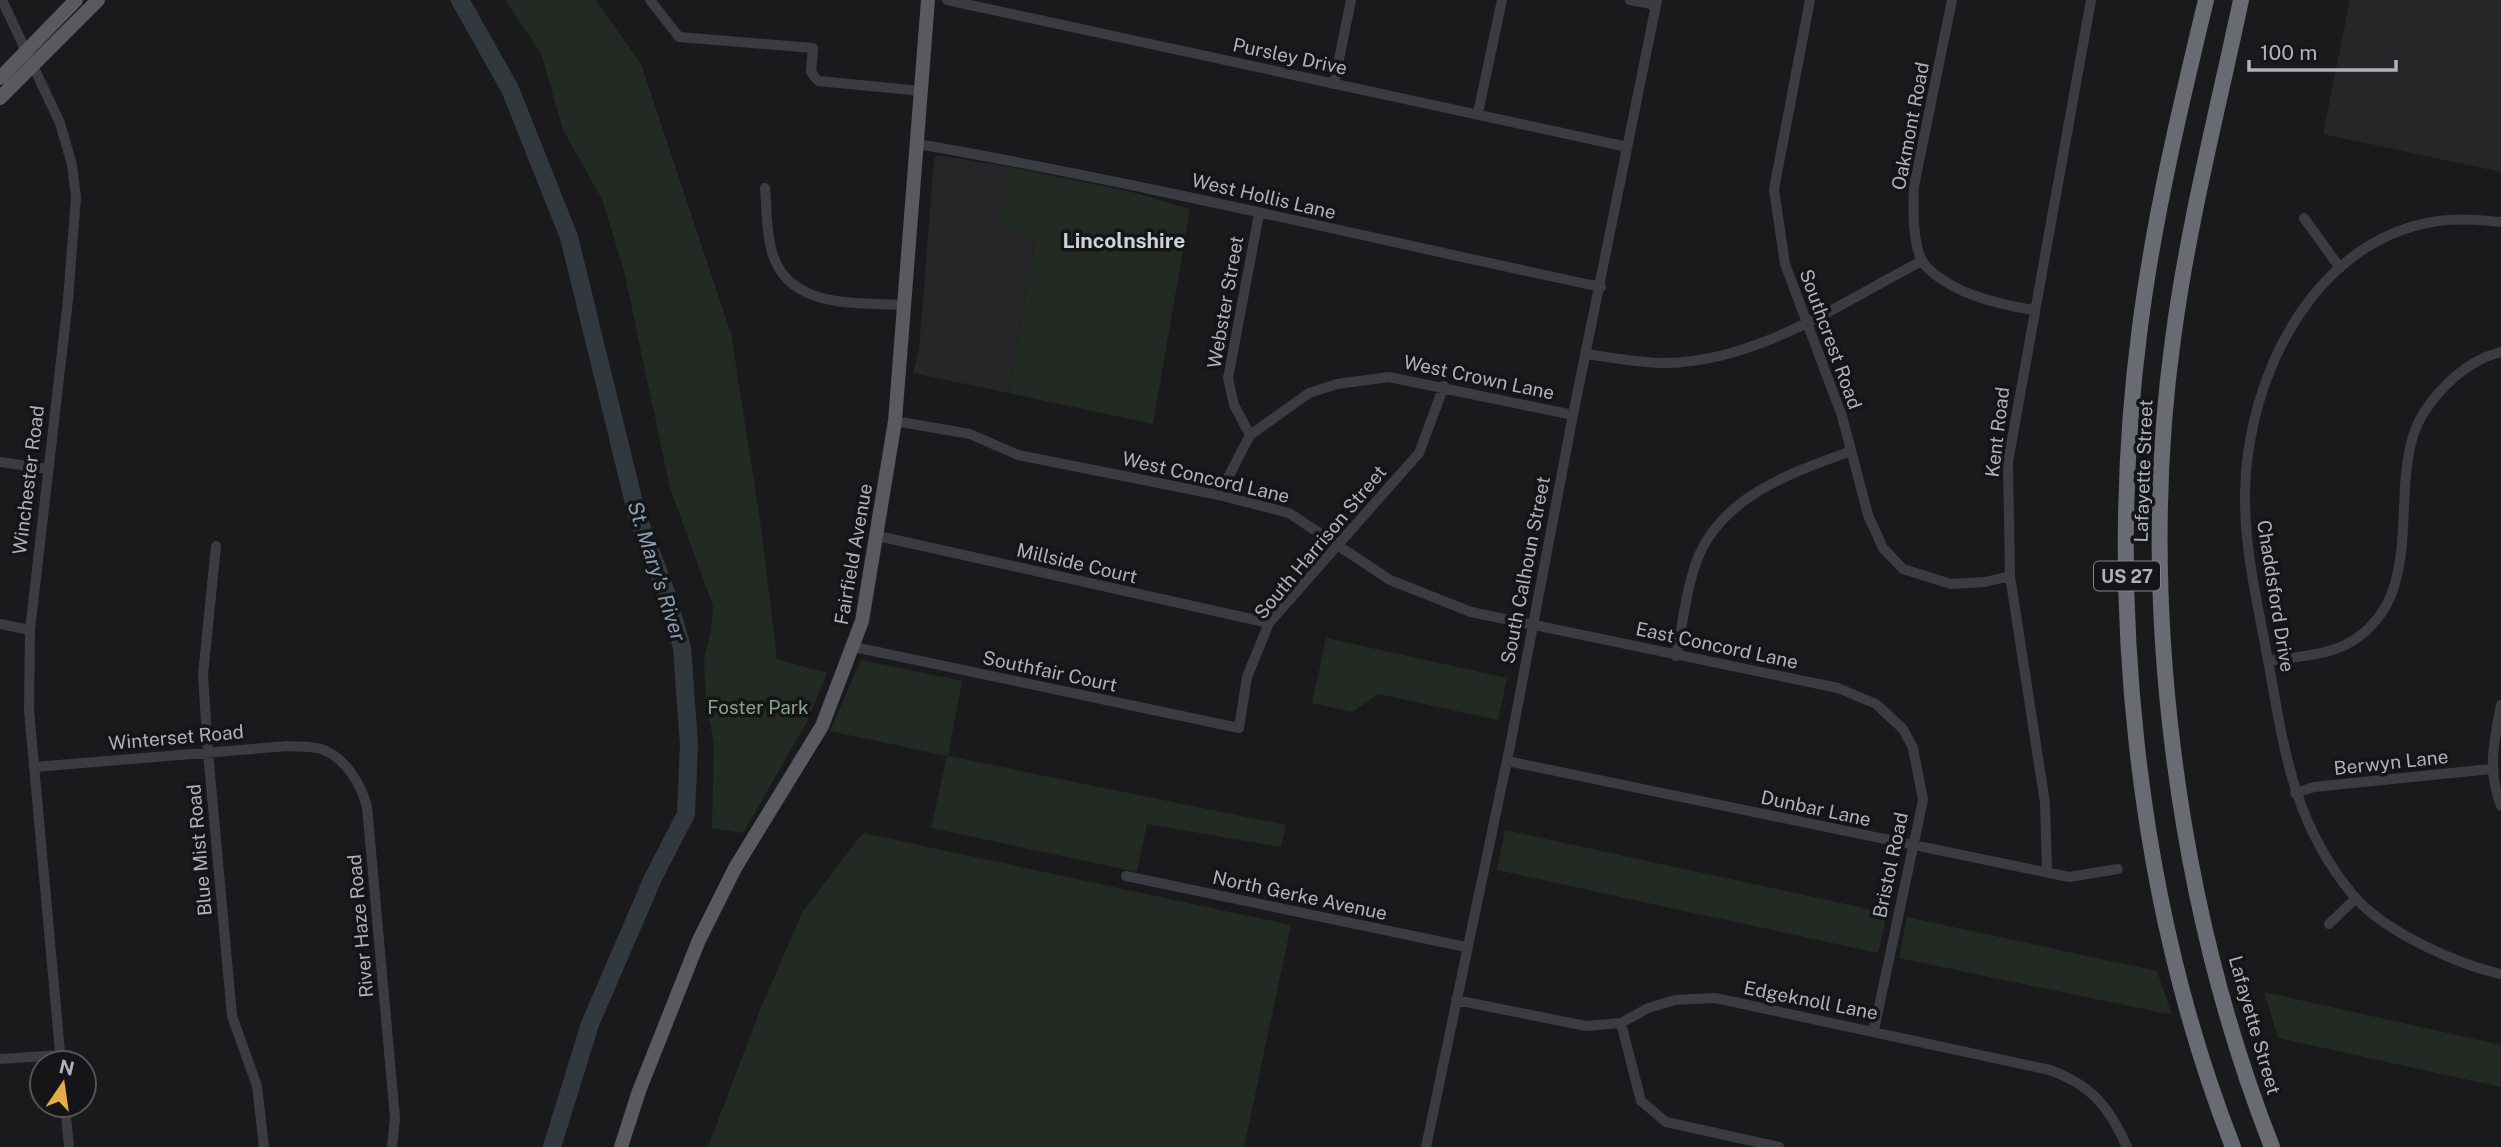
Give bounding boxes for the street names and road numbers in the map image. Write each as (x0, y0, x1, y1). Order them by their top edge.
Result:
street label: Pursley Drive (1231, 33, 1349, 79)
street label: Oakmont Road (1887, 60, 1933, 192)
street label: West Hollis Lane (1190, 169, 1338, 223)
street label: Webster Street (1203, 234, 1247, 370)
street label: Southcrest Road (1795, 266, 1867, 412)
street label: West Crown Lane (1402, 350, 1556, 404)
street label: Kent Road (1981, 386, 2013, 478)
street label: Lafayette Street (2130, 399, 2156, 543)
street label: Winchester Road (8, 404, 48, 556)
street label: West Concord Lane (1120, 447, 1292, 507)
street label: South Harrison Street (1249, 461, 1391, 623)
street label: South Calhoun Street (1496, 474, 1554, 666)
street label: Fairfield Avenue (830, 482, 876, 626)
street label: Chaddsford Drive (2253, 518, 2299, 674)
street label: Millside Court (1015, 538, 1139, 588)
road number: US 27 (2094, 562, 2160, 590)
street label: East Concord Lane (1634, 617, 1800, 673)
street label: Southfair Court (981, 646, 1119, 696)
street label: Winterset Road (107, 720, 245, 754)
street label: Berwyn Lane (2333, 745, 2449, 779)
street label: Blue Mist Road (182, 783, 216, 917)
street label: Dunbar Lane (1759, 786, 1873, 830)
street label: Bristol Road (1868, 810, 1912, 920)
street label: River Haze Road (343, 853, 377, 999)
street label: North Gerke Avenue (1211, 866, 1389, 924)
street label: Lafayette Street (2225, 953, 2285, 1097)
street label: Edgeknoll Lane (1742, 976, 1880, 1024)

